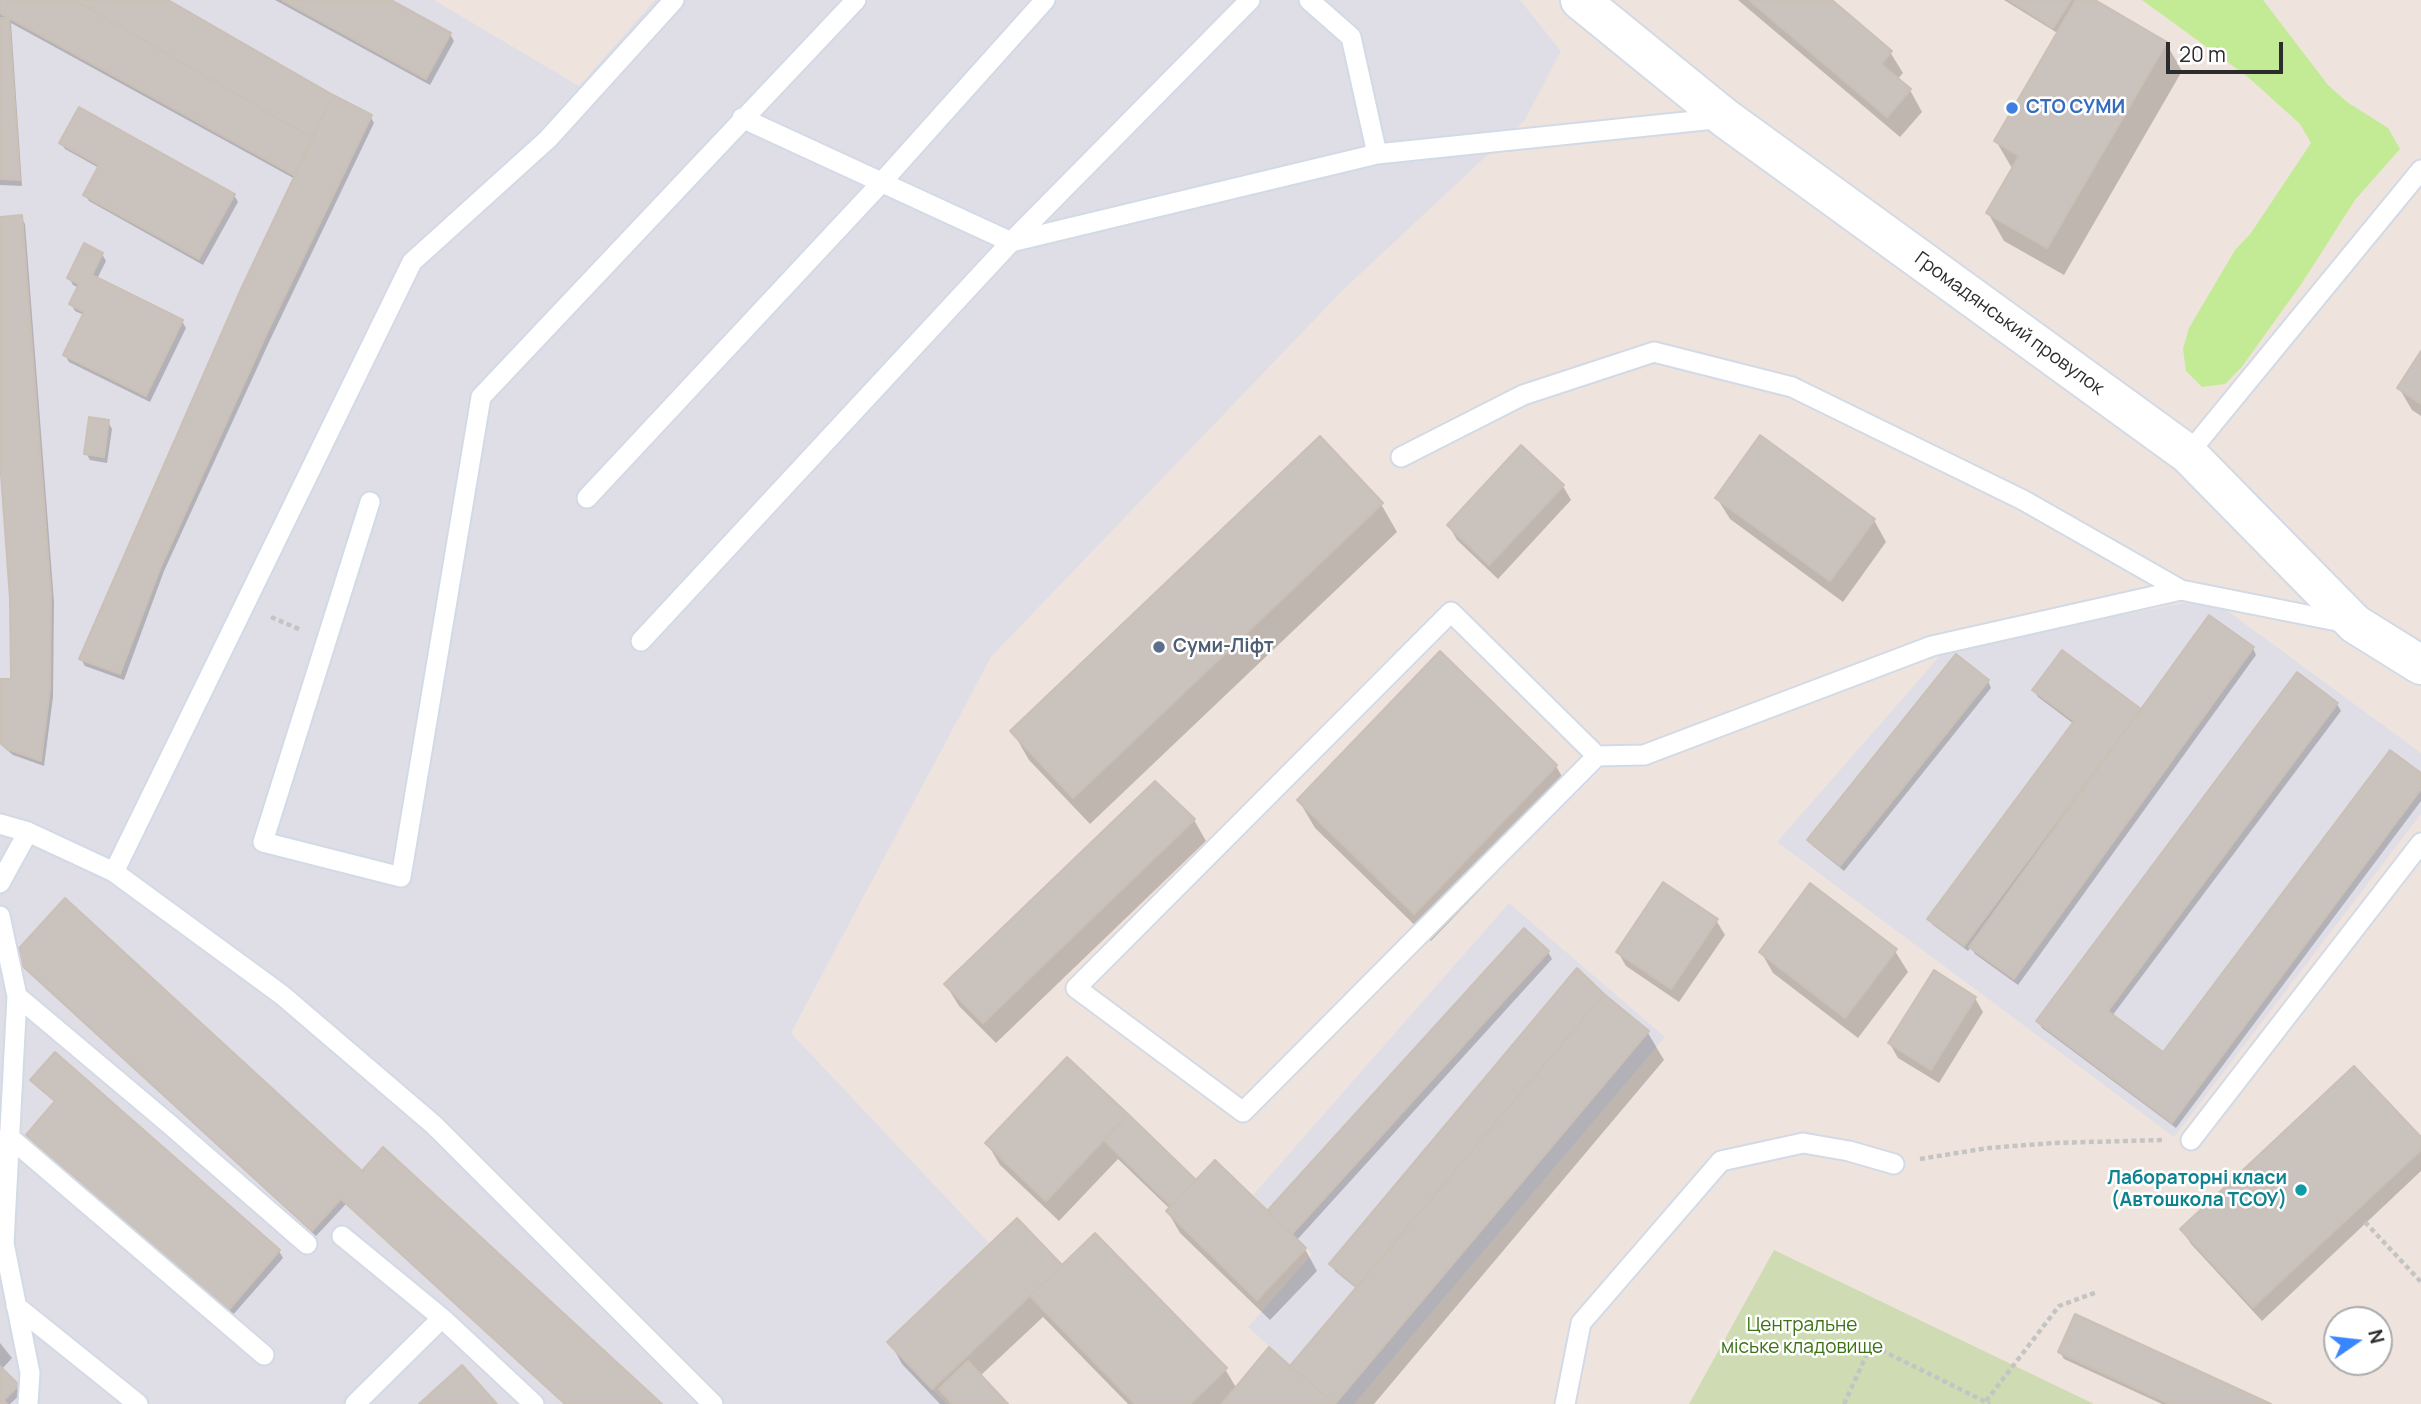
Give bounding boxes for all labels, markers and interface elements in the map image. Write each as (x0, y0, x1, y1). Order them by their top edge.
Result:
scale bar (2169, 28, 2286, 72)
text: 20 m (2179, 40, 2226, 68)
place label: СТО СУМИ (2026, 97, 2125, 119)
marker: СТО СУМИ (2004, 100, 2020, 116)
street label: Громадянський провулок (1910, 248, 2108, 400)
place label: Суми-Ліфт (1173, 636, 1274, 658)
marker: Суми-Ліфт (1151, 639, 1167, 655)
place label: Лабораторні класи (Автошкола ТСОУ) (2107, 1168, 2287, 1212)
marker: Лабораторні класи (Автошкола ТСОУ) (2293, 1182, 2309, 1198)
north arrow (2323, 1306, 2393, 1376)
park label: Центральне міське кладовище (1721, 1315, 1883, 1359)
text: N (2362, 1327, 2391, 1346)

